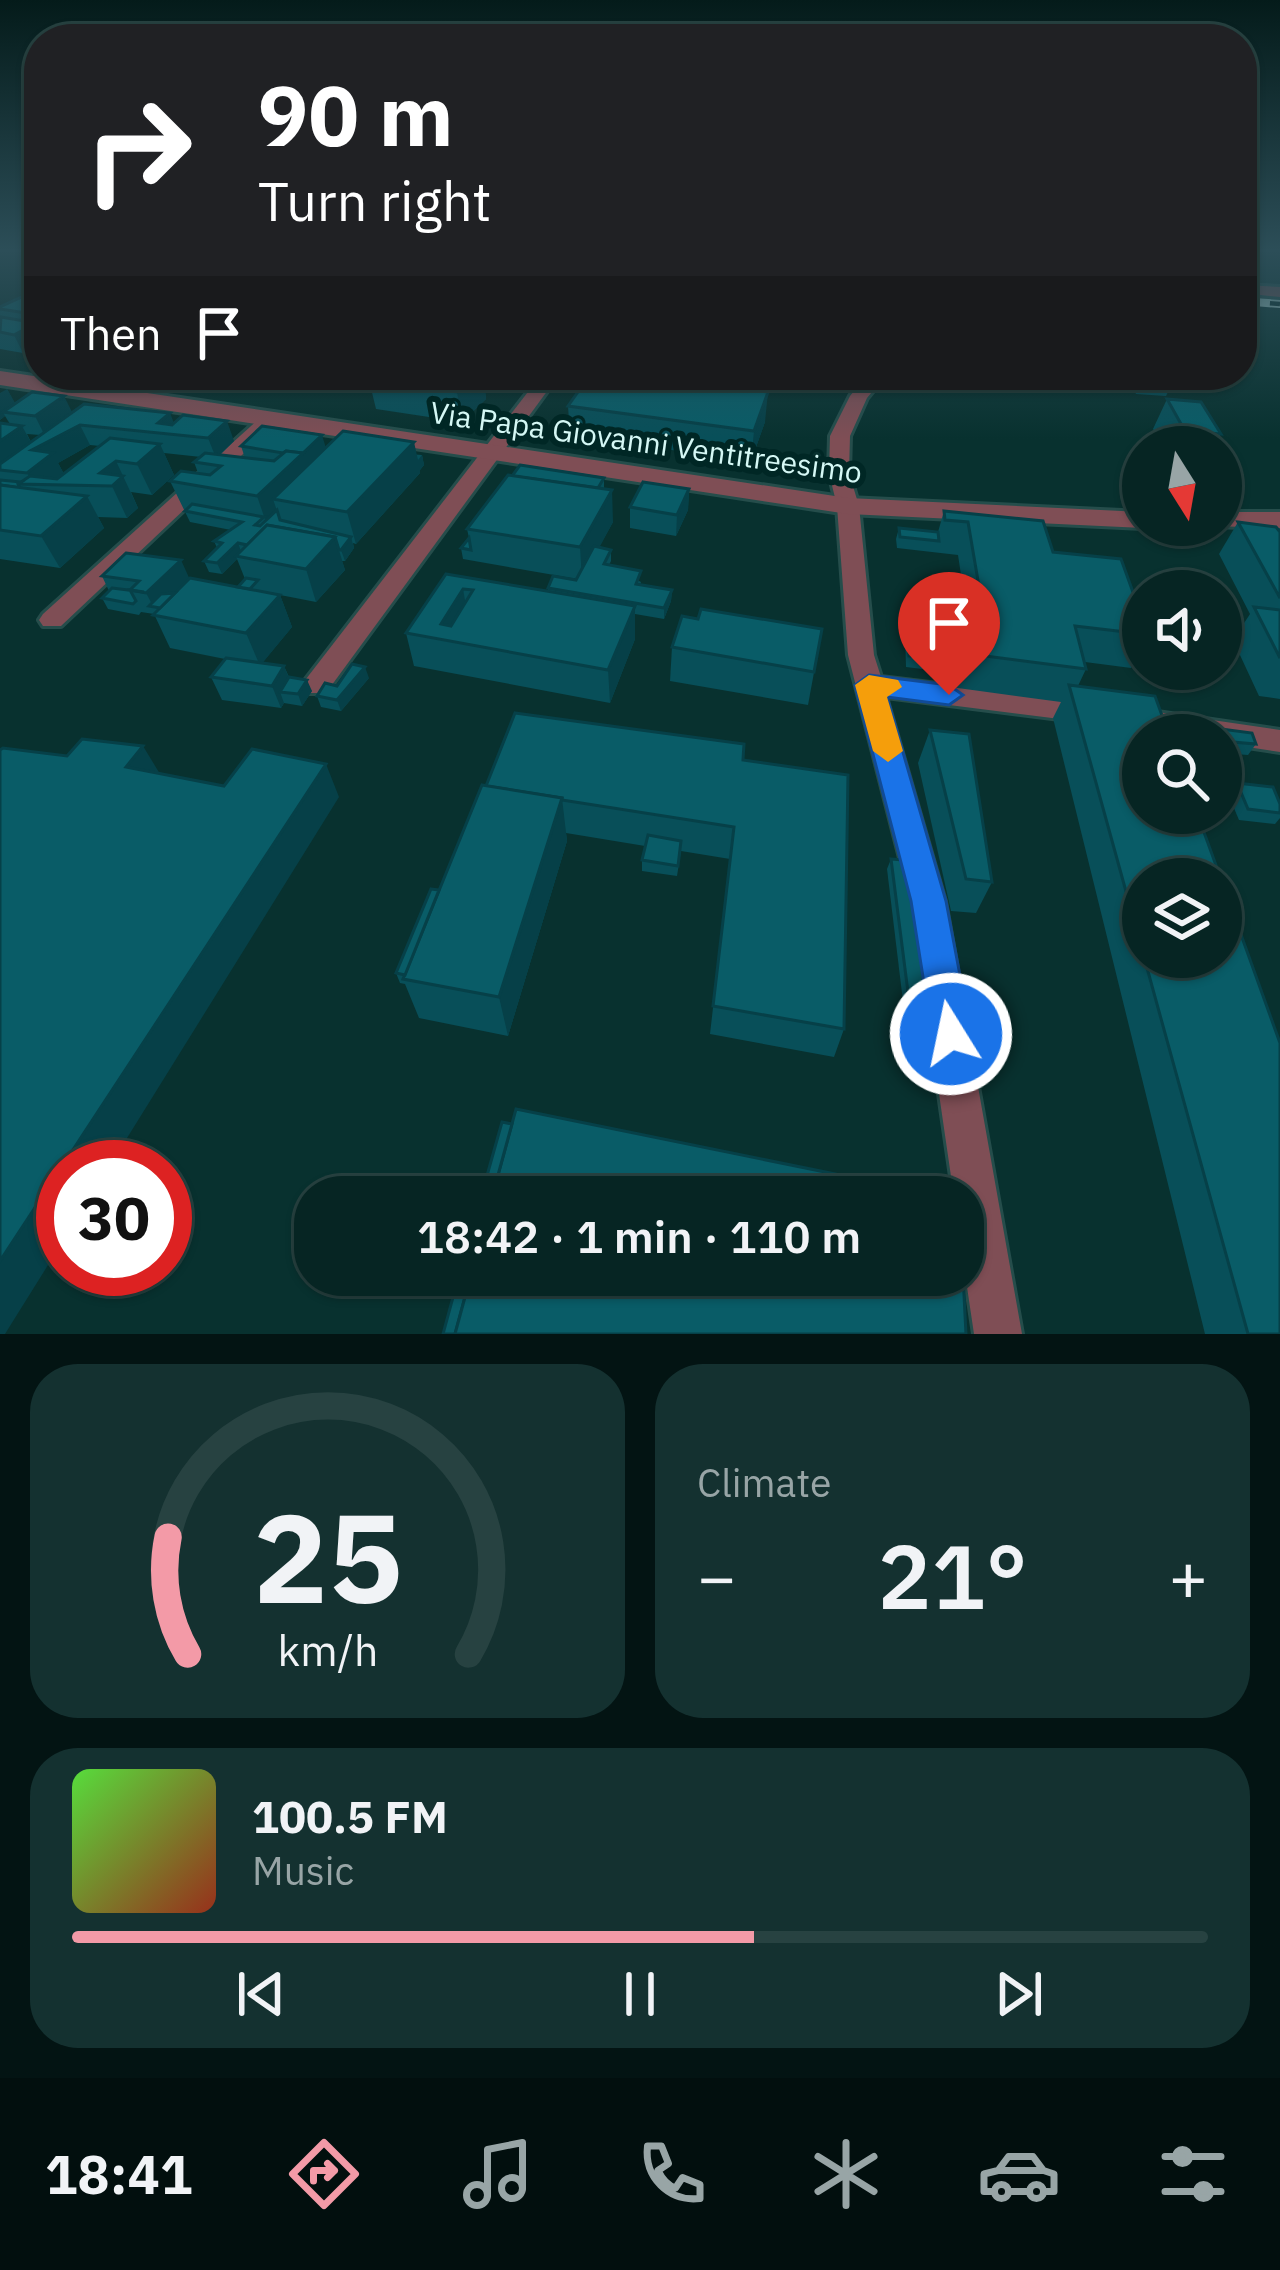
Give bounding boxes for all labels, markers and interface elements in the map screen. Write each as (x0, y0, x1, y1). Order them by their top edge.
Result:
text: 90 m (258, 60, 454, 169)
icon: right (60, 72, 216, 228)
text: Turn right (258, 166, 492, 236)
icon: arrive (186, 300, 252, 366)
text: Then (60, 304, 162, 362)
street label: Via Papa Giovanni Ventitreesimo (428, 392, 865, 491)
north arrow (1122, 426, 1242, 546)
map controls (1122, 426, 1242, 978)
button: sound (1122, 570, 1242, 690)
pin (898, 572, 1000, 695)
icon: arrive (916, 590, 982, 656)
button: search (1122, 714, 1242, 834)
button: layers (1122, 858, 1242, 978)
position arrow (888, 971, 1014, 1097)
speed limit sign: 30 (36, 1140, 192, 1296)
text: 18:42 · 1 min · 110 m (417, 1207, 861, 1265)
text: Climate (697, 1457, 831, 1508)
text: 25 (253, 1475, 402, 1637)
text: 21° (877, 1517, 1028, 1634)
text: − (697, 1533, 737, 1619)
text: + (1168, 1533, 1208, 1619)
text: km/h (277, 1622, 378, 1678)
text: 100.5 FM (252, 1787, 448, 1845)
text: Music (252, 1845, 354, 1896)
icon: previous (228, 1961, 294, 2027)
icon: pause (607, 1961, 673, 2027)
icon: next (986, 1961, 1052, 2027)
icon: directions (282, 2132, 366, 2216)
icon: music (456, 2132, 540, 2216)
icon: phone (630, 2132, 714, 2216)
icon: climate (804, 2132, 888, 2216)
icon: car (977, 2132, 1061, 2216)
icon: filters (1151, 2132, 1235, 2216)
text: 18:41 (45, 2139, 192, 2209)

